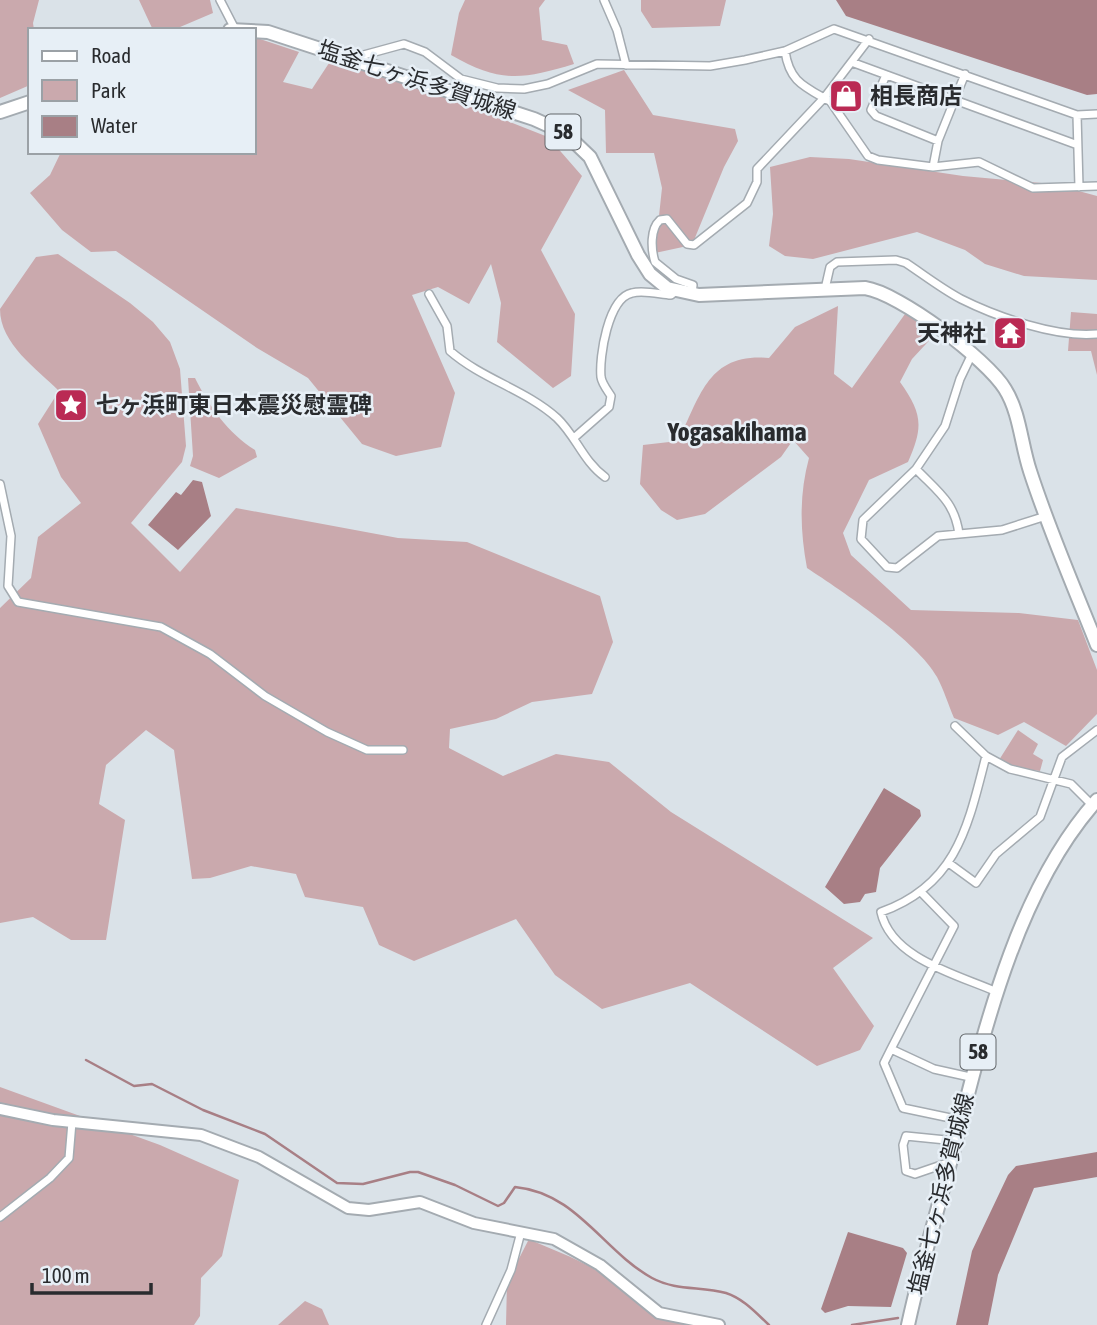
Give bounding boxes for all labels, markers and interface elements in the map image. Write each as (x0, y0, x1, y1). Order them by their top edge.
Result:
legend (28, 28, 256, 154)
street label: 塩釜七ヶ浜多賀城線 (315, 36, 519, 124)
text: Road (91, 43, 131, 67)
shop icon: 相長商店 (827, 77, 865, 115)
text: Park (91, 78, 126, 102)
place label: 相長商店 (870, 83, 962, 109)
text: Water (91, 113, 138, 137)
road number: 58 (546, 114, 580, 150)
temple icon: 天神社 (991, 314, 1029, 352)
place label: 天神社 (917, 320, 986, 346)
place icon: 七ヶ浜町東日本震災慰霊碑 (52, 386, 90, 424)
place label: 七ヶ浜町東日本震災慰霊碑 (96, 392, 372, 418)
district label: Yogasakihama (666, 417, 807, 447)
road number: 58 (960, 1034, 996, 1070)
street label: 塩釜七ヶ浜多賀城線 (903, 1090, 979, 1298)
scale bar (32, 1252, 150, 1296)
text: 100 m (42, 1263, 90, 1287)

